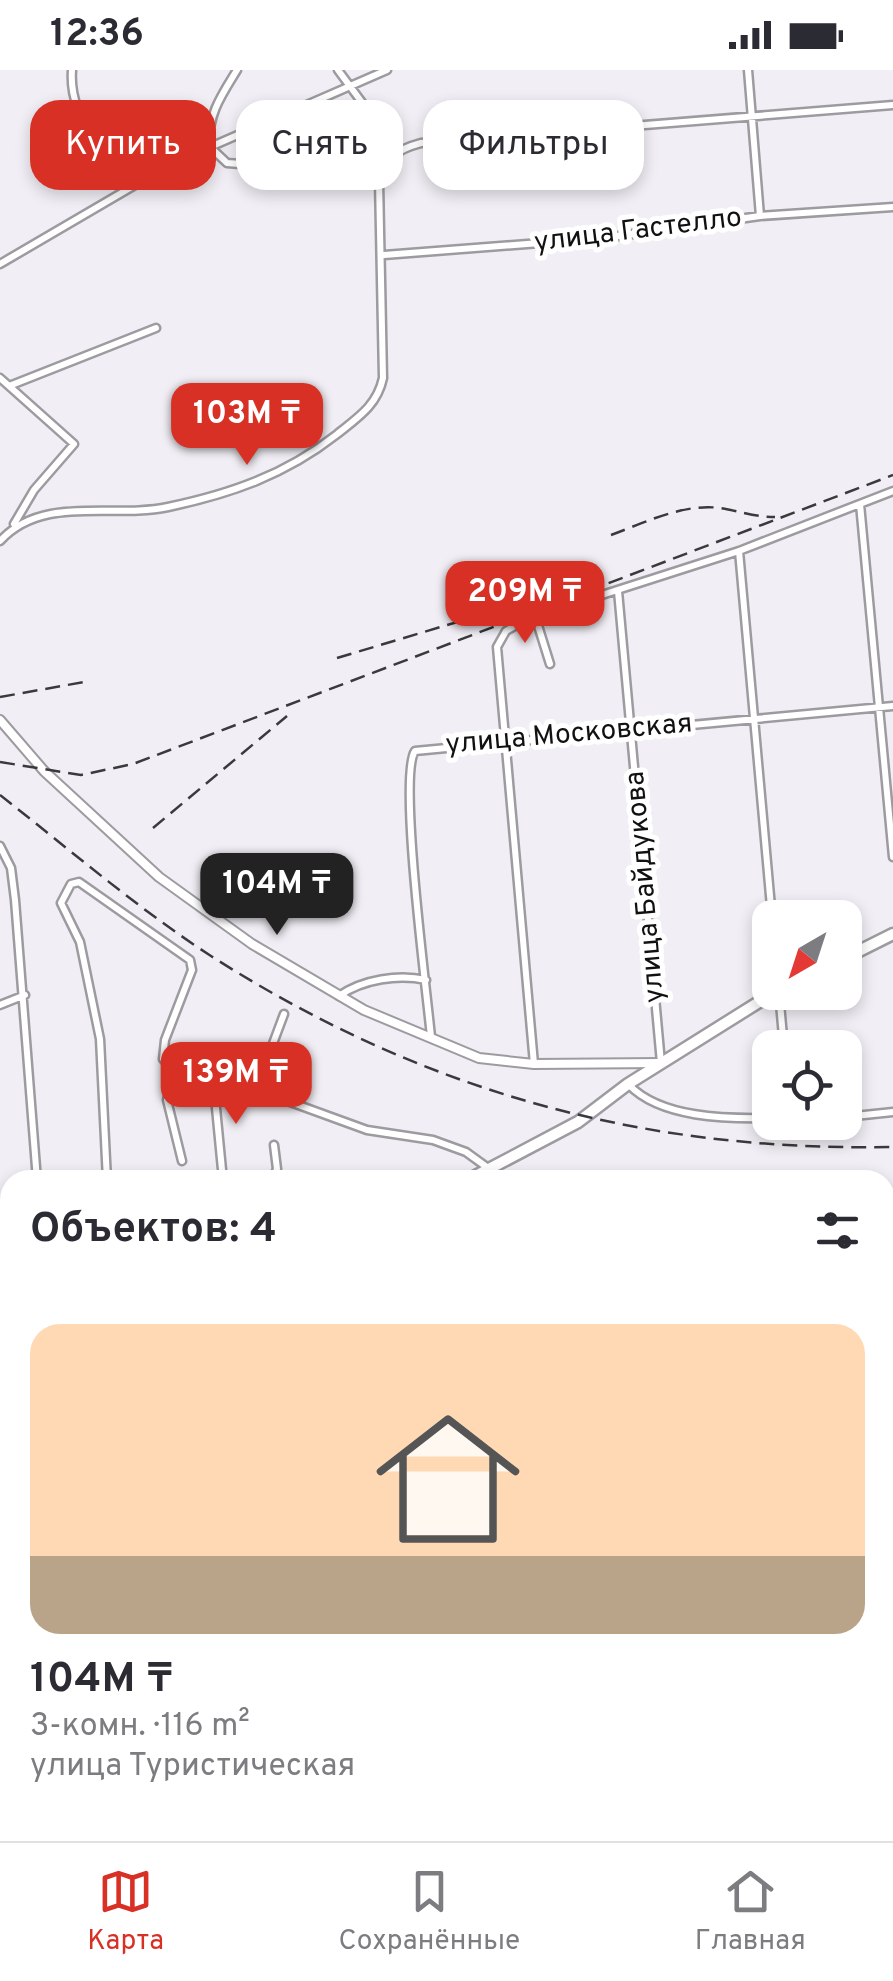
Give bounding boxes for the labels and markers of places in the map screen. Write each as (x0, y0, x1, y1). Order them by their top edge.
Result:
pin: 103M ₸ (166, 383, 328, 468)
pin: 209M ₸ (444, 561, 606, 646)
pin: 104M ₸ (196, 853, 358, 938)
pin: 139M ₸ (155, 1042, 317, 1127)

